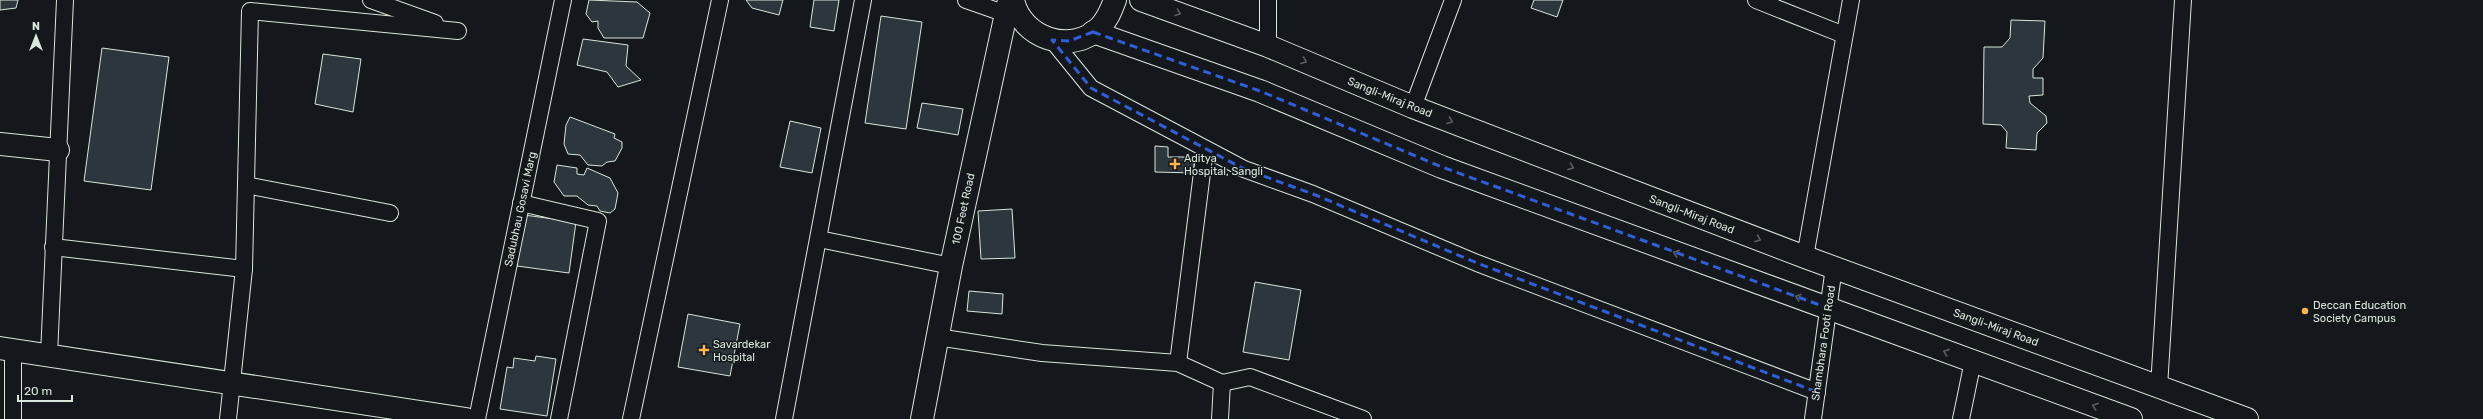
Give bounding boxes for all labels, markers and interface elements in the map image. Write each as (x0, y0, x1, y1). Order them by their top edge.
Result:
one-way arrow (1174, 9, 1181, 17)
north arrow (16, 16, 56, 56)
text: N (32, 20, 40, 33)
one-way arrow (1300, 56, 1307, 64)
street label: Sangli-Miraj Road (1346, 75, 1434, 120)
one-way arrow (1446, 117, 1453, 125)
street label: Sadubhau Gosavi Marg (502, 151, 539, 268)
place label: Aditya Hospital, Sangli (1184, 152, 1263, 178)
marker: Aditya Hospital, Sangli (1169, 158, 1181, 170)
one-way arrow (1568, 163, 1575, 171)
street label: 100 Feet Road (950, 172, 977, 246)
street label: Sangli-Miraj Road (1648, 192, 1736, 237)
one-way arrow (1755, 234, 1762, 242)
one-way arrow (1672, 249, 1679, 257)
street label: Shambhara Footi Road (1809, 285, 1838, 401)
one-way arrow (1795, 294, 1802, 302)
place label: Deccan Education Society Campus (2313, 299, 2406, 325)
street label: Sangli-Miraj Road (1951, 306, 2040, 349)
marker: Deccan Education Society Campus (2300, 306, 2310, 316)
place label: Savardekar Hospital (713, 338, 771, 364)
marker: Savardekar Hospital (698, 344, 710, 356)
one-way arrow (1943, 348, 1950, 356)
scale bar (18, 377, 72, 403)
text: 20 m (24, 384, 52, 398)
one-way arrow (2091, 402, 2098, 410)

